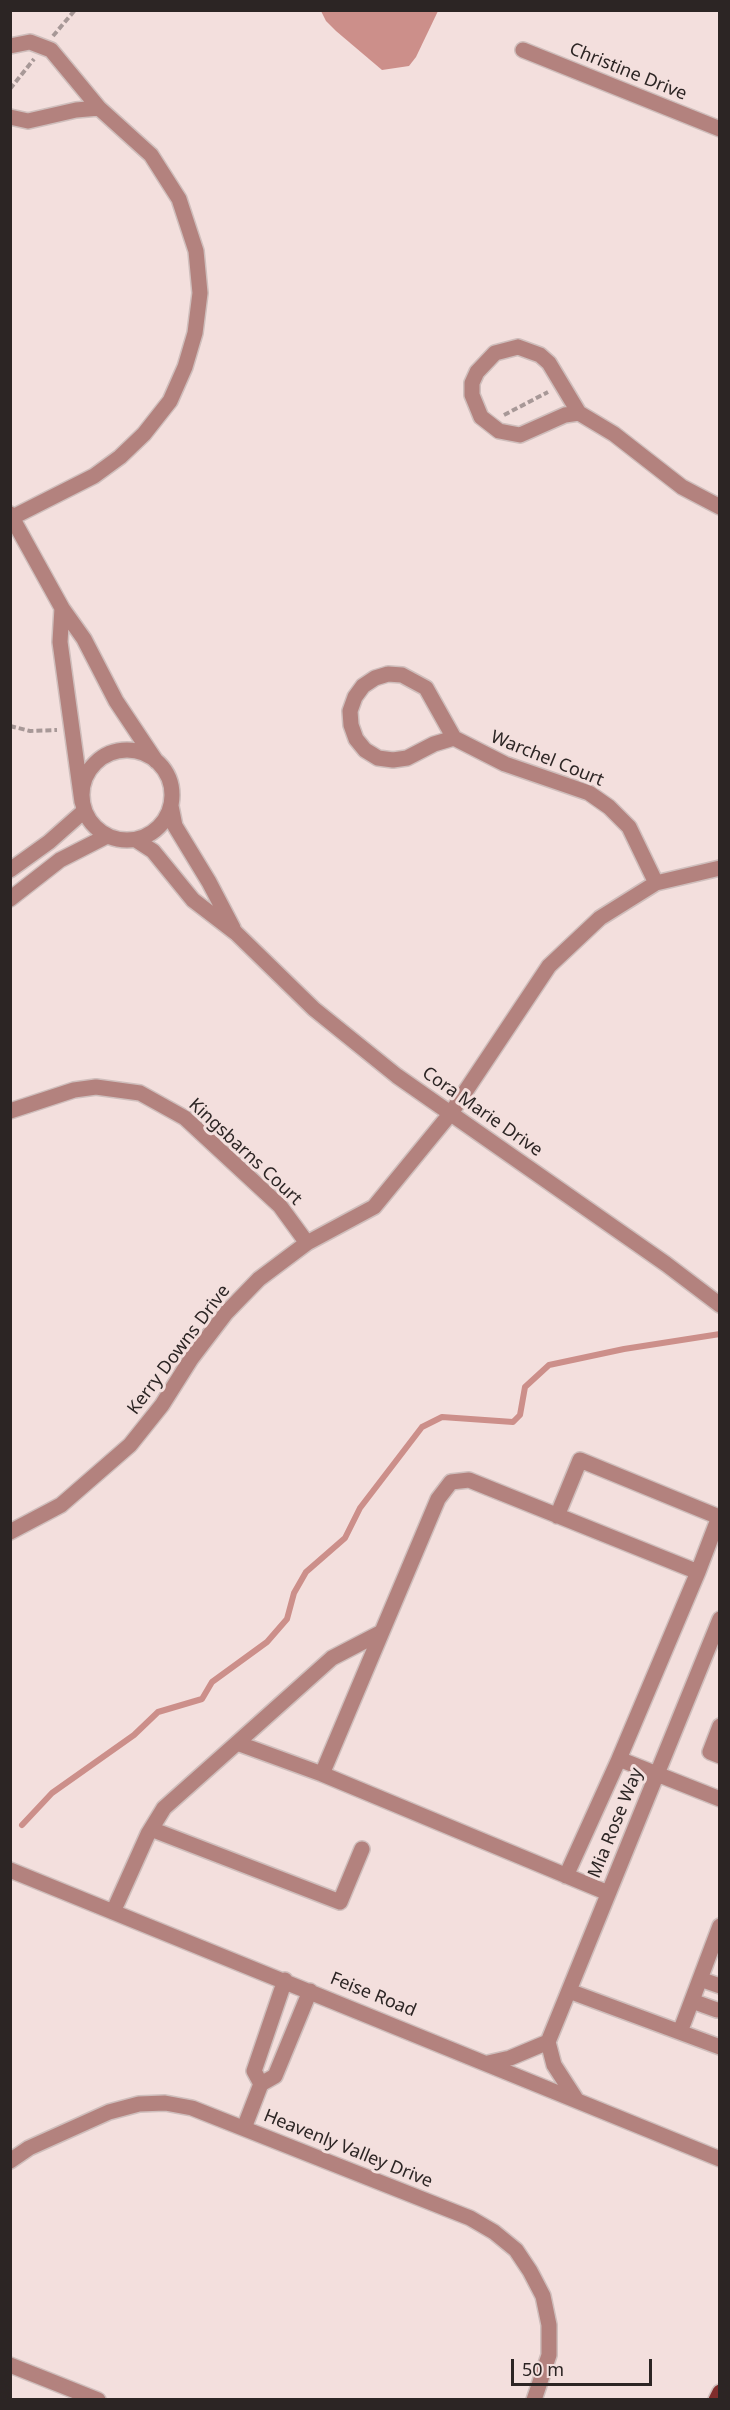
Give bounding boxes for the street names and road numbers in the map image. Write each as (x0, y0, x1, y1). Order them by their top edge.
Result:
street label: Christine Drive (566, 39, 690, 105)
street label: Warchel Court (487, 726, 607, 792)
street label: Cora Marie Drive (418, 1062, 546, 1162)
street label: Kingsbarns Court (184, 1094, 306, 1210)
street label: Kerry Downs Drive (123, 1281, 235, 1419)
street label: Mia Rose Way (584, 1765, 648, 1881)
street label: Feise Road (327, 1968, 419, 2022)
street label: Heavenly Valley Drive (260, 2105, 436, 2193)

